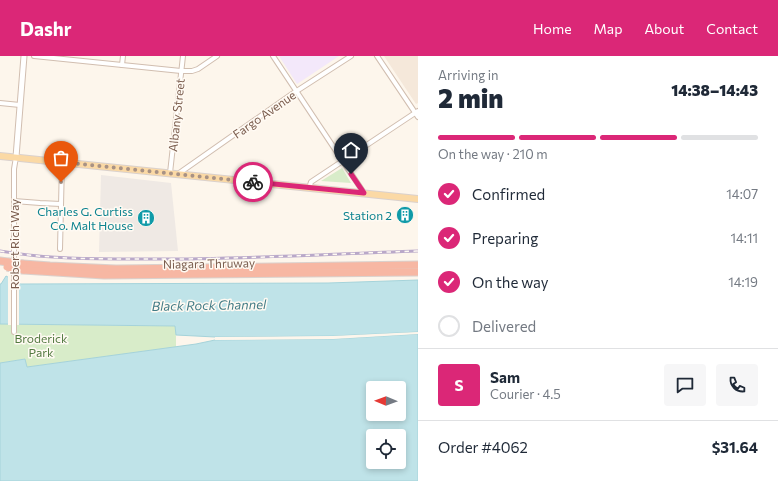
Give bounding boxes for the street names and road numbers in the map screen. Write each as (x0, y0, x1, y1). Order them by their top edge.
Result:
street label: Albany Street (165, 77, 187, 152)
street label: Fargo Avenue (230, 87, 298, 141)
street label: Robert Rich Way (7, 199, 21, 289)
street label: Niagara Thruway (163, 255, 255, 271)

